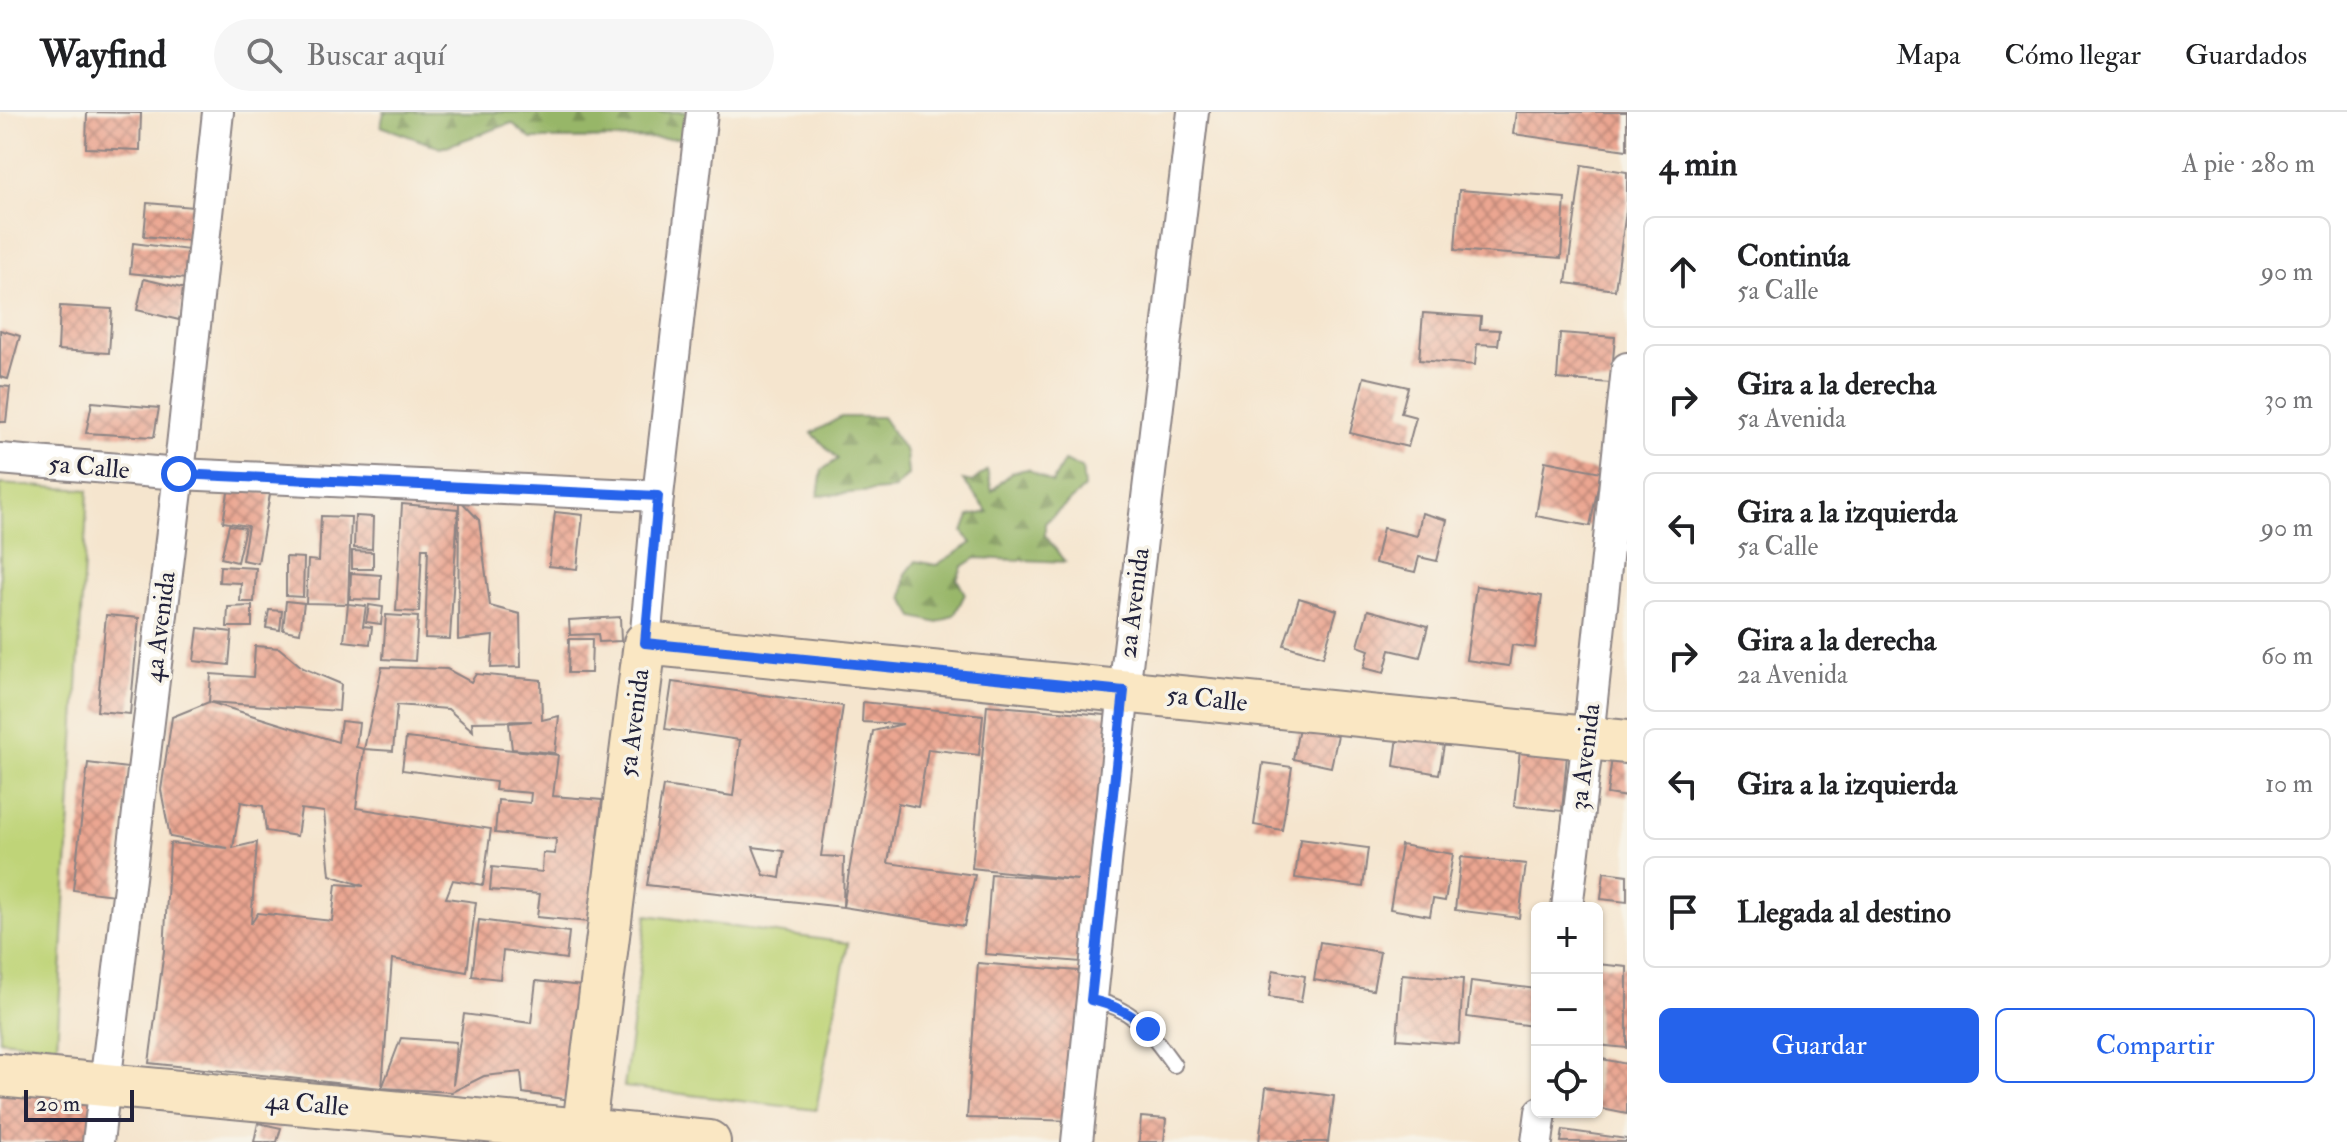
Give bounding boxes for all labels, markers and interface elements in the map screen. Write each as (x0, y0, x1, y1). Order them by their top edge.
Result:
search box (214, 19, 774, 91)
text: Wayfind (40, 31, 166, 79)
icon: search (242, 33, 286, 77)
text: Buscar aquí (306, 37, 445, 74)
text: Mapa (1896, 38, 1960, 73)
text: Cómo llegar (2004, 38, 2141, 73)
text: Guardados (2185, 38, 2307, 73)
text: 4 min (1659, 143, 1737, 186)
text: A pie · 280 m (2182, 148, 2315, 180)
text: Continúa (1737, 238, 1850, 275)
icon: ahead (1661, 250, 1705, 294)
text: 90 m (2261, 256, 2313, 288)
text: 5a Calle (1737, 275, 1818, 307)
text: Gira a la derecha (1737, 366, 1936, 403)
icon: right (1661, 378, 1705, 422)
text: 30 m (2264, 384, 2313, 416)
text: 5a Avenida (1737, 403, 1846, 435)
street label: 5a Calle (47, 448, 131, 486)
route start (161, 456, 197, 492)
text: Gira a la izquierda (1737, 494, 1957, 531)
icon: left (1661, 506, 1705, 550)
text: 90 m (2261, 512, 2313, 544)
text: 5a Calle (1737, 531, 1818, 563)
street label: 2a Avenida (1111, 546, 1157, 660)
street label: 4a Avenida (137, 569, 183, 684)
text: Gira a la derecha (1737, 622, 1936, 659)
icon: right (1661, 634, 1705, 678)
text: 60 m (2261, 640, 2313, 672)
text: 2a Avenida (1737, 659, 1848, 691)
street label: 5a Avenida (611, 667, 657, 779)
street label: 5a Calle (1165, 679, 1249, 719)
street label: 3a Avenida (1563, 701, 1607, 812)
icon: left (1661, 762, 1705, 806)
text: Gira a la izquierda (1737, 766, 1957, 803)
text: 10 m (2265, 768, 2313, 800)
icon: arrive (1661, 890, 1705, 934)
text: Llegada al destino (1737, 894, 1951, 931)
map controls (1531, 902, 1603, 1118)
button: + (1531, 902, 1603, 974)
button: − (1531, 974, 1603, 1046)
button: Guardar (1659, 1008, 1979, 1083)
button: Compartir (1995, 1008, 2315, 1083)
route end (1130, 1011, 1166, 1047)
button: locate (1531, 1046, 1603, 1118)
street label: 4a Calle (264, 1084, 350, 1124)
scale bar (24, 1086, 134, 1122)
text: 20 m (36, 1090, 80, 1118)

